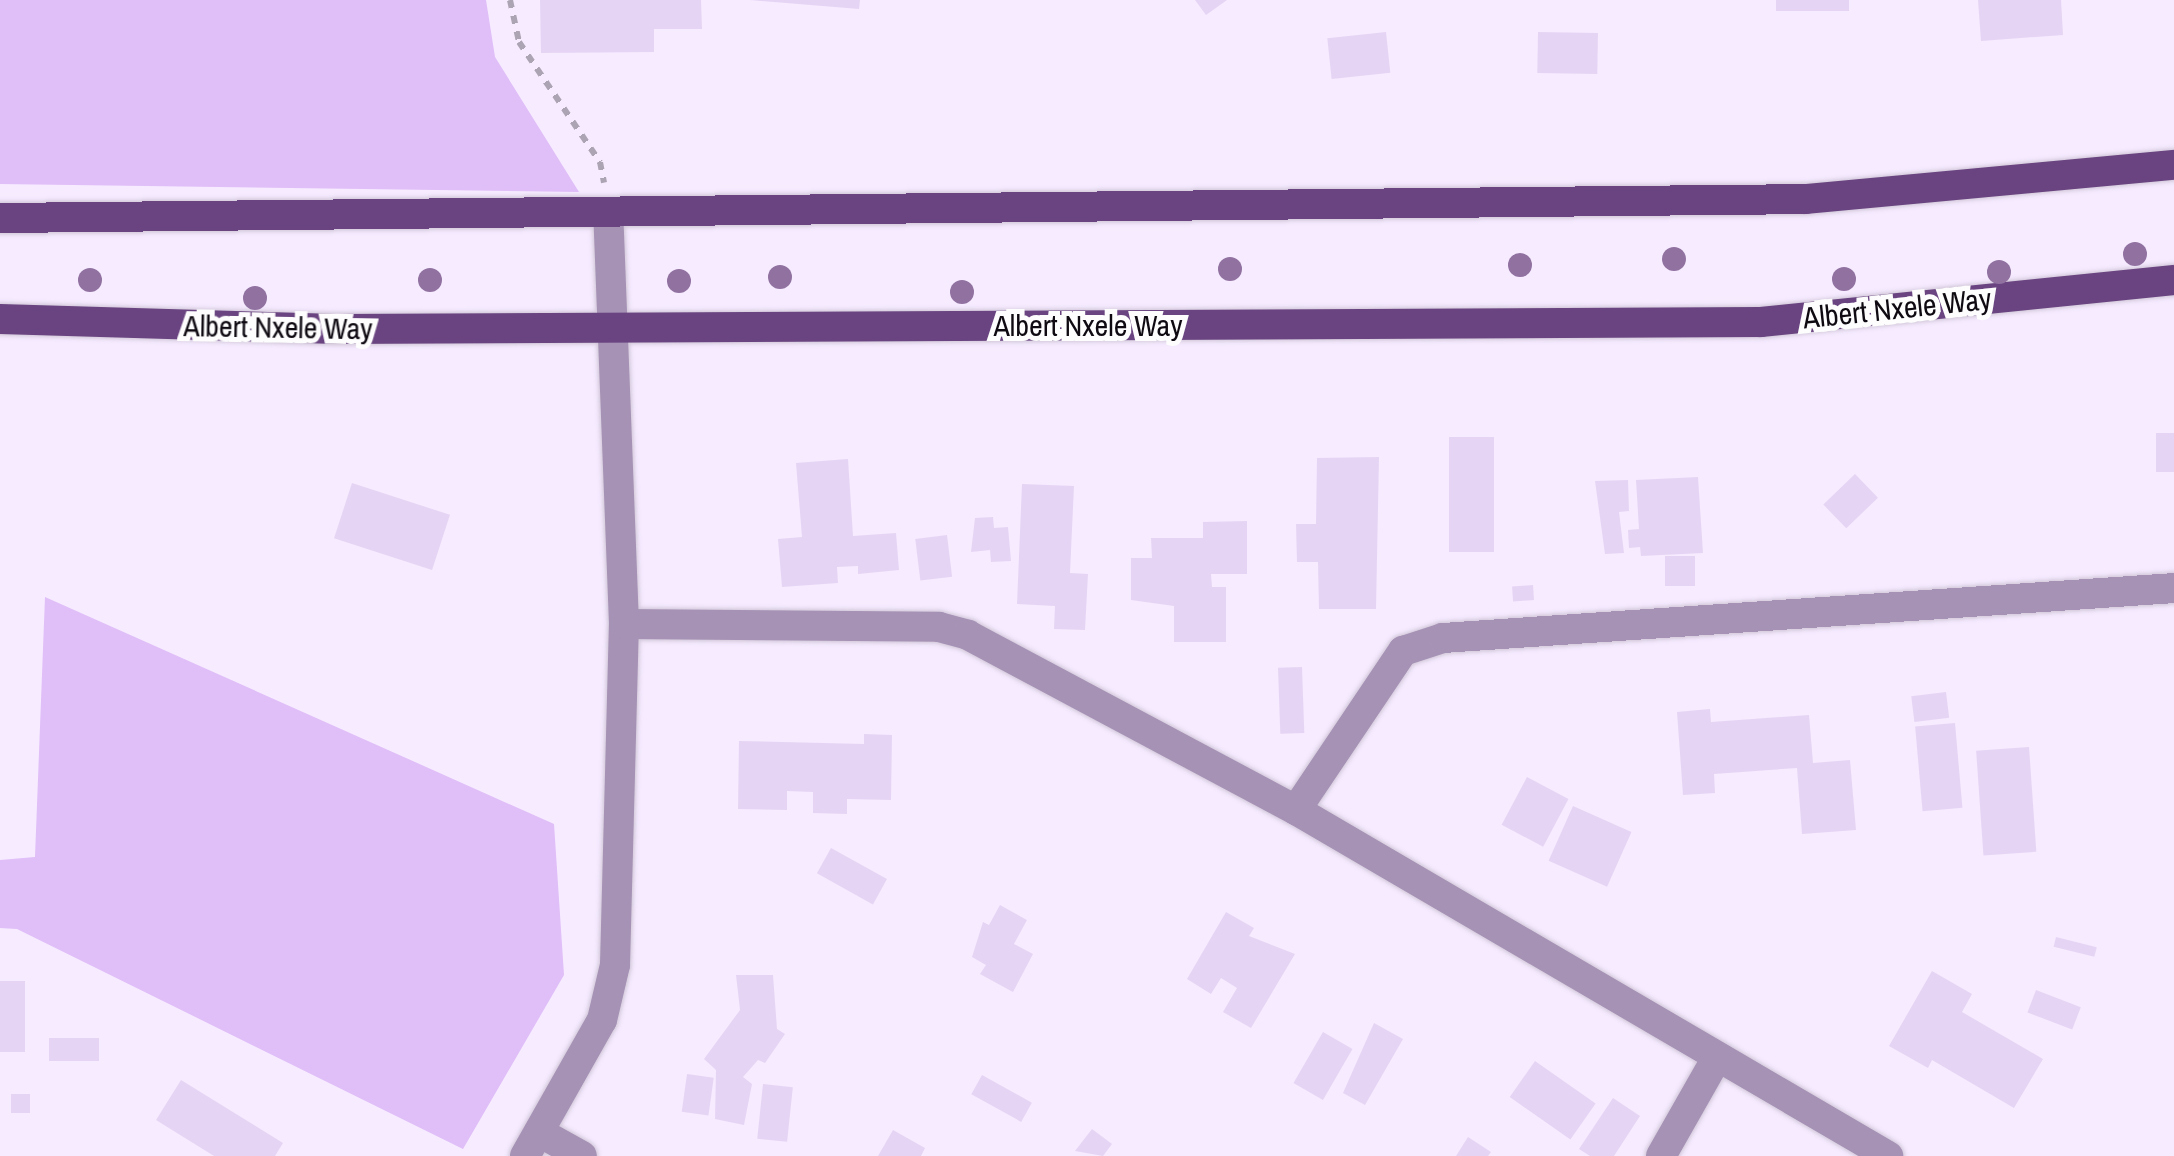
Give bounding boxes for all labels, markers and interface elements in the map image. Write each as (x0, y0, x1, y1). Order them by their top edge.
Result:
street label: Albert Nxele Way (1801, 280, 1993, 336)
street label: Albert Nxele Way (183, 307, 373, 347)
street label: Albert Nxele Way (993, 307, 1183, 343)

